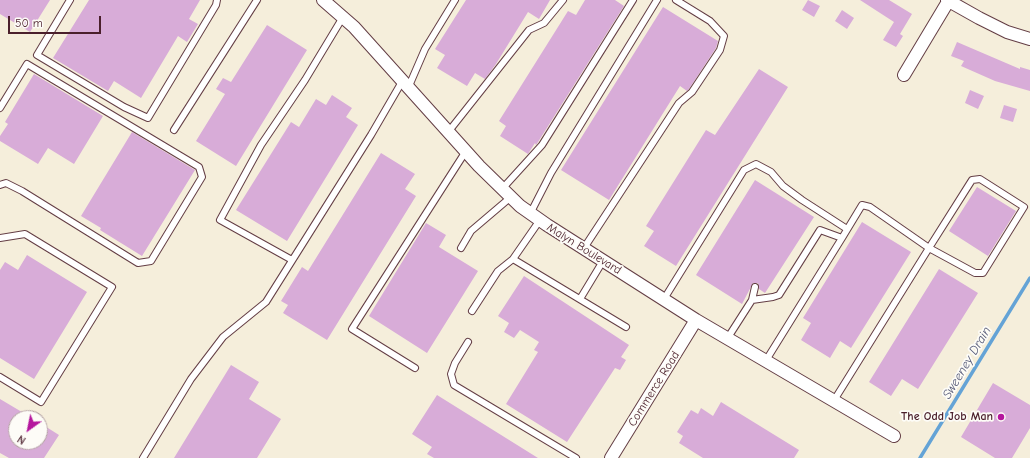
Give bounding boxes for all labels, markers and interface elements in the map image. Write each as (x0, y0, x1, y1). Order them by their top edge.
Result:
scale bar (10, 8, 103, 34)
text: 50 m (15, 16, 43, 30)
street label: Malyn Boulevard (544, 220, 624, 278)
water label: Sweeney Drain (939, 324, 995, 402)
street label: Commerce Road (625, 349, 683, 429)
north arrow (8, 410, 48, 450)
place label: The Odd Job Man (901, 410, 993, 424)
marker: The Odd Job Man (996, 412, 1006, 422)
text: N (15, 432, 28, 447)

